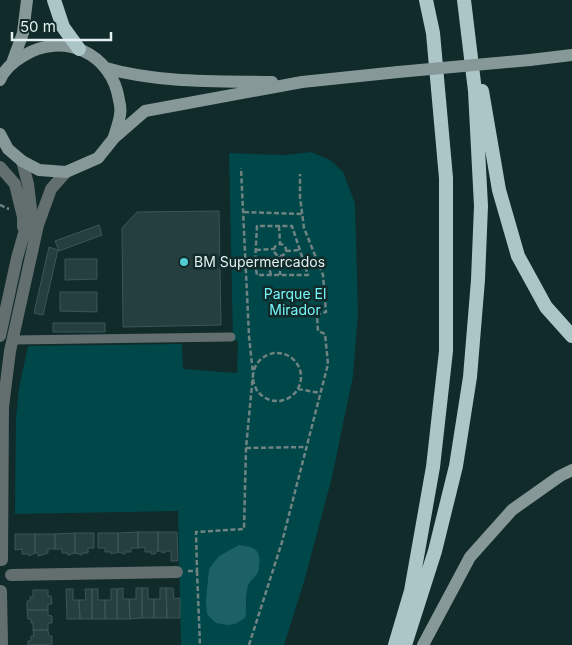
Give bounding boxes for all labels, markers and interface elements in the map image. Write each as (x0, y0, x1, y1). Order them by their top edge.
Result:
scale bar (12, 10, 111, 42)
text: 50 m (20, 17, 56, 36)
place label: BM Supermercados (194, 253, 325, 270)
marker: BM Supermercados (178, 256, 190, 268)
park label: Parque El Mirador (264, 285, 326, 318)

